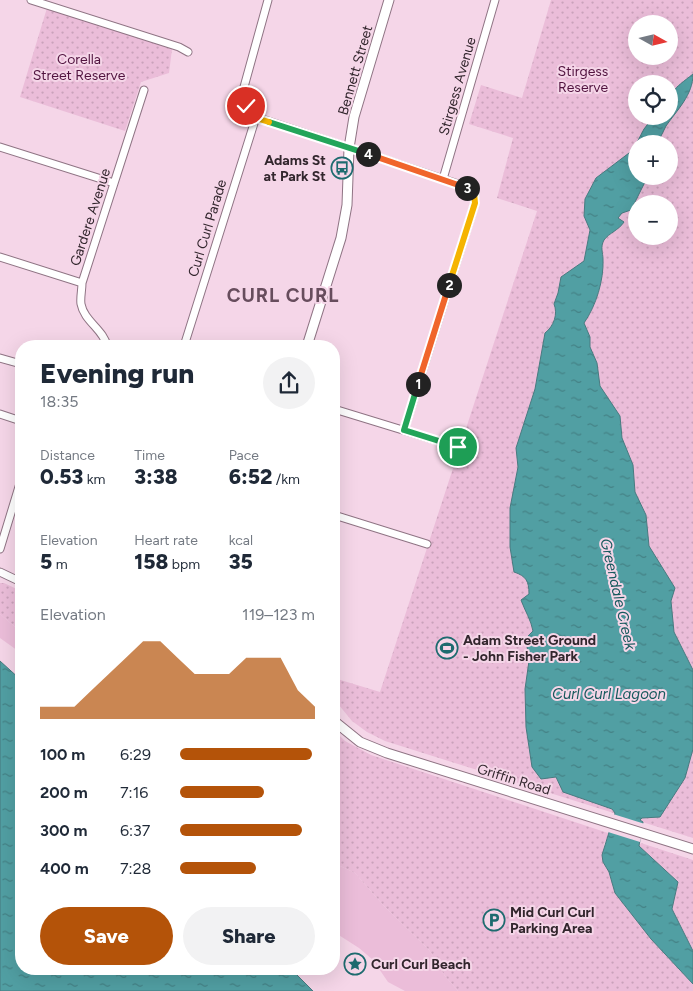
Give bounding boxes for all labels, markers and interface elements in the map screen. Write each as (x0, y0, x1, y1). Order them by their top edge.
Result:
north arrow (628, 15, 678, 65)
map controls (628, 15, 678, 245)
street label: Bennett Street (335, 23, 376, 117)
street label: Stirgess Avenue (435, 35, 480, 137)
park label: Corella Street Reserve (33, 51, 126, 84)
park label: Stirgess Reserve (558, 63, 608, 96)
button: locate (628, 75, 678, 125)
pin (225, 85, 267, 127)
icon: check (232, 92, 260, 120)
button: + (628, 135, 678, 185)
pin: 4 (356, 142, 380, 166)
text: 4 (364, 146, 373, 163)
place label: Adams St at Park St (264, 152, 326, 185)
bus stop icon: Adams St at Park St (330, 156, 354, 180)
street label: Gardere Avenue (67, 166, 114, 268)
pin: 3 (454, 176, 480, 200)
street label: Curl Curl Parade (185, 177, 231, 279)
text: 3 (464, 180, 471, 197)
button: − (628, 195, 678, 245)
pin: 2 (436, 272, 462, 298)
text: 2 (445, 277, 454, 294)
district label: CURL CURL (227, 284, 339, 307)
text: Evening run (40, 356, 194, 390)
button: share (263, 357, 315, 409)
pin: 1 (406, 372, 430, 396)
text: 1 (416, 376, 421, 393)
text: 18:35 (40, 392, 78, 411)
pin (437, 426, 479, 468)
icon: arrive (444, 433, 472, 461)
text: Distance (40, 447, 95, 464)
text: Time (134, 447, 165, 464)
text: Pace (229, 447, 259, 464)
text: 0.53 (40, 464, 83, 489)
text: 3:38 (134, 464, 178, 489)
text: 6:52 (229, 464, 272, 489)
text: km (83, 471, 106, 488)
text: /km (272, 471, 300, 488)
text: Elevation (40, 532, 98, 549)
text: Heart rate (134, 532, 198, 549)
text: kcal (229, 532, 253, 549)
water label: Greendale Creek (596, 537, 640, 652)
text: 5 (40, 549, 52, 574)
text: 158 (134, 549, 168, 574)
text: 35 (229, 549, 253, 574)
text: m (52, 556, 68, 573)
text: bpm (168, 556, 200, 573)
text: Elevation (40, 605, 106, 624)
text: 119–123 m (242, 605, 315, 624)
place label: Adam Street Ground - John Fisher Park (463, 632, 596, 665)
sports icon: Adam Street Ground - John Fisher Park (435, 636, 459, 660)
water label: Curl Curl Lagoon (552, 685, 666, 703)
text: 100 m (40, 745, 85, 764)
text: 6:29 (120, 745, 151, 764)
street label: Griffin Road (475, 760, 553, 799)
text: 200 m (40, 783, 88, 802)
text: 7:16 (120, 783, 148, 802)
text: 300 m (40, 821, 87, 840)
text: 6:37 (120, 821, 150, 840)
text: 400 m (40, 859, 89, 878)
text: 7:28 (120, 859, 151, 878)
place label: Mid Curl Curl Parking Area (510, 904, 594, 937)
button: Save (40, 907, 173, 965)
button: Share (183, 907, 315, 965)
parking icon: Mid Curl Curl Parking Area (482, 908, 506, 932)
place icon: Curl Curl Beach (343, 952, 367, 976)
place label: Curl Curl Beach (371, 956, 471, 973)

